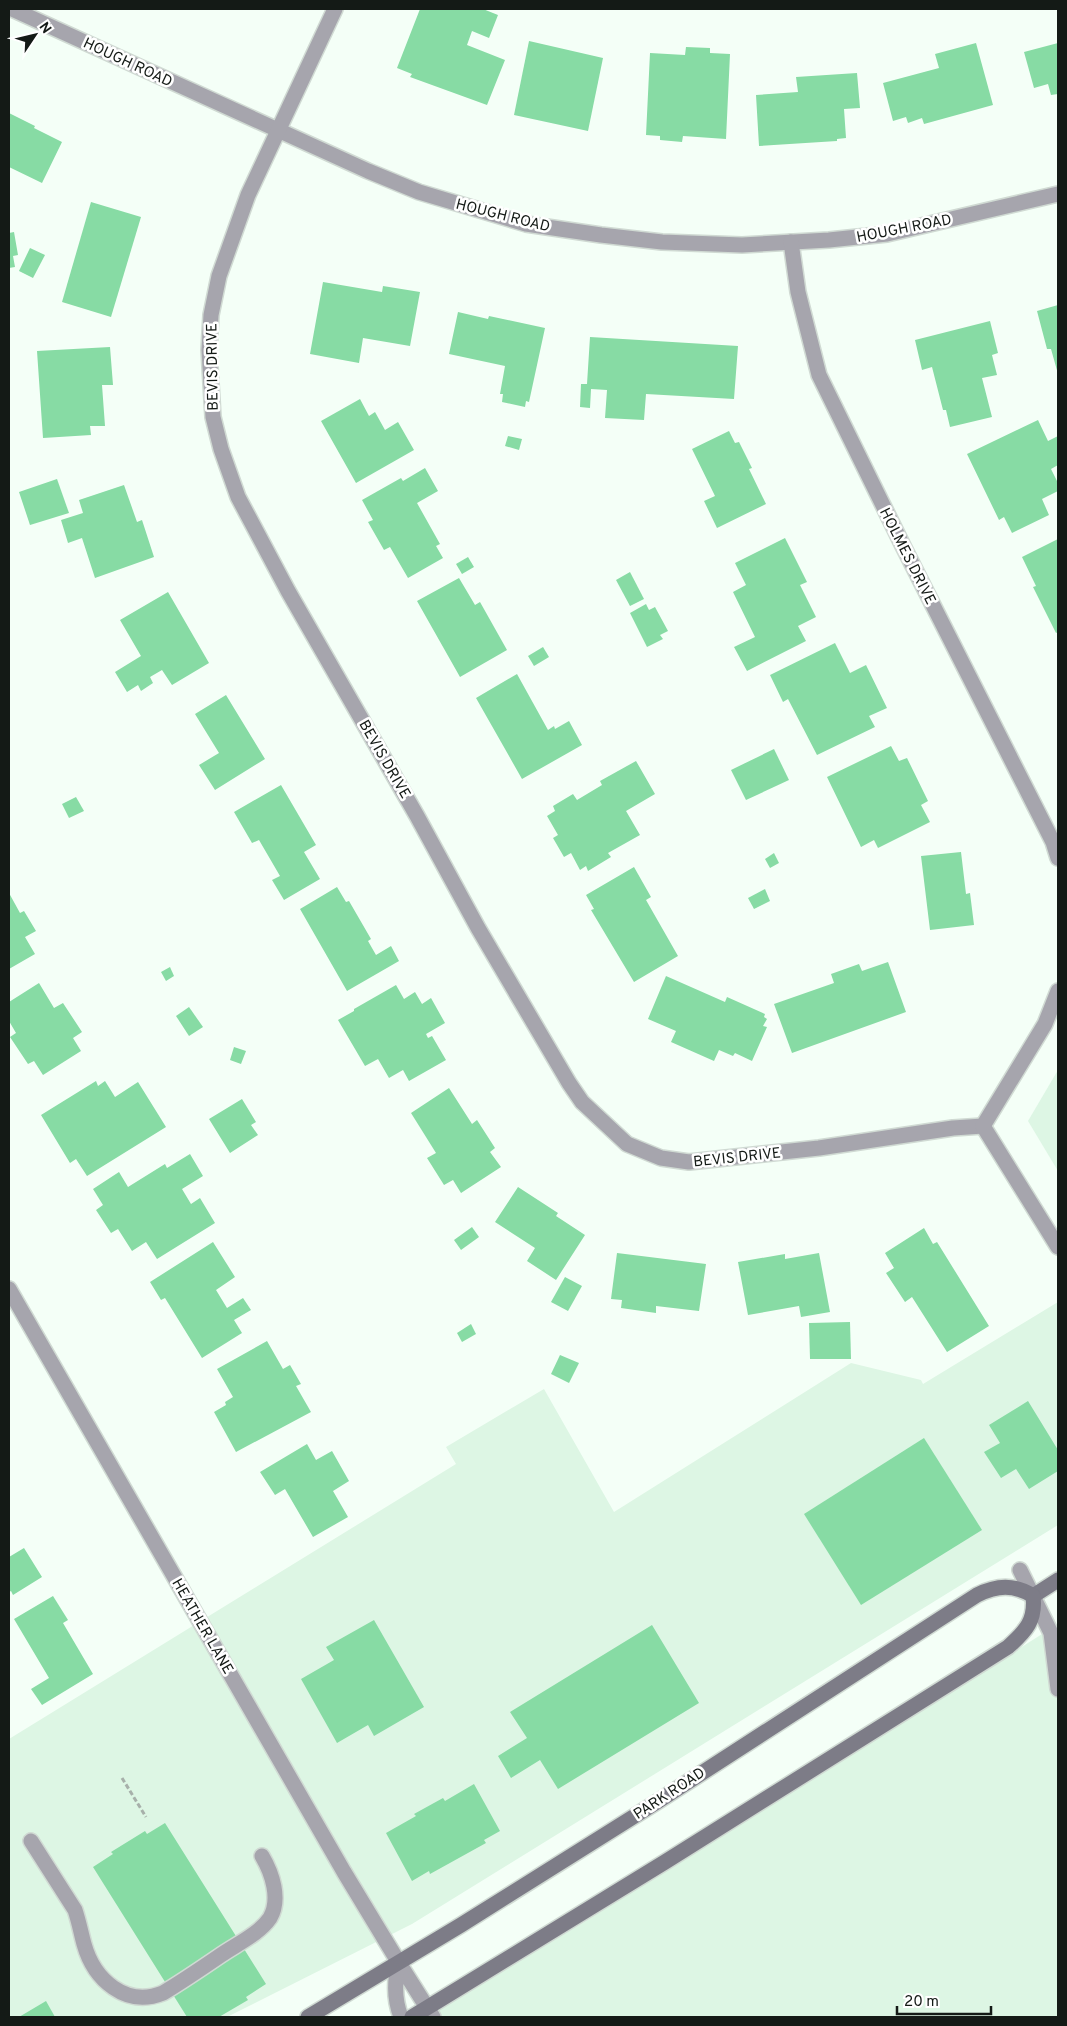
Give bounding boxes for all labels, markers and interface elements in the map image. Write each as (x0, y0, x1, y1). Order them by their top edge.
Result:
north arrow (10, 10, 60, 60)
text: N (35, 19, 54, 37)
street label: HOUGH ROAD (80, 34, 175, 92)
street label: HOUGH ROAD (454, 196, 552, 237)
street label: HOUGH ROAD (855, 211, 953, 248)
street label: BEVIS DRIVE (203, 323, 224, 411)
street label: HOLMES DRIVE (874, 505, 939, 608)
street label: BEVIS DRIVE (354, 717, 414, 803)
street label: BEVIS DRIVE (692, 1144, 782, 1173)
street label: HEATHER LANE (167, 1575, 237, 1678)
street label: PARK ROAD (630, 1764, 709, 1824)
scale bar (897, 1984, 991, 2016)
text: 20 m (904, 1993, 939, 2012)

